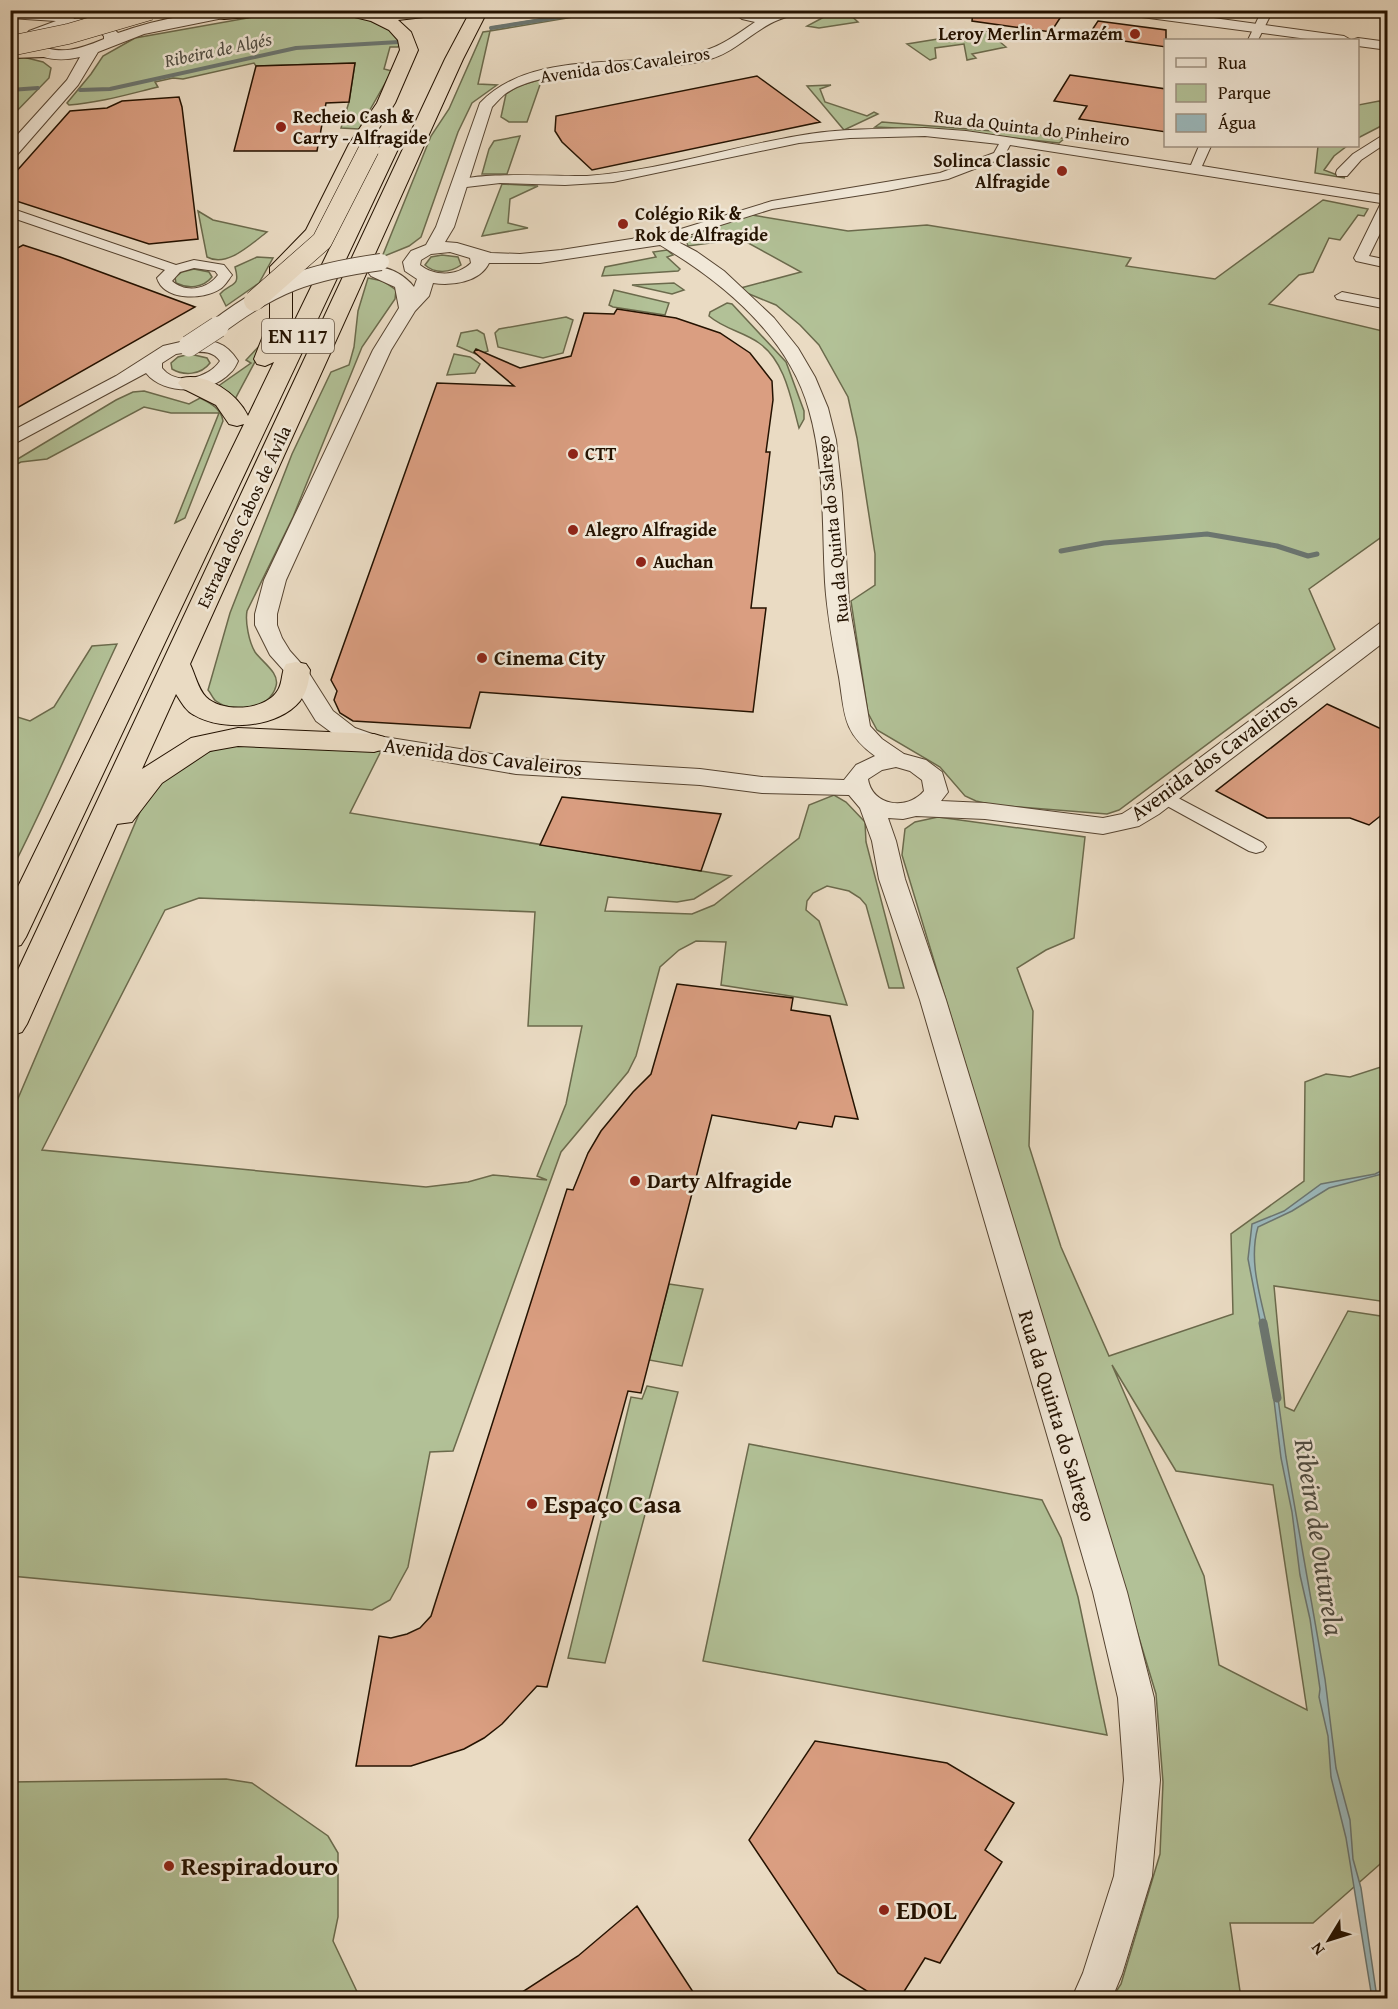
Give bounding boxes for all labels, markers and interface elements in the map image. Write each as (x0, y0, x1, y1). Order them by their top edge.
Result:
place label: Leroy Merlin Armazém (938, 20, 1124, 47)
water label: Ribeira de Algés (161, 25, 274, 74)
marker: Leroy Merlin Armazém (1128, 27, 1142, 41)
street label: Avenida dos Cavaleiros (538, 39, 712, 90)
legend (1164, 39, 1359, 147)
text: Rua (1218, 49, 1247, 76)
text: Parque (1218, 79, 1271, 106)
street label: Rua da Quinta do Pinheiro (933, 102, 1131, 153)
place label: Recheio Cash & Carry - Alfragide (293, 103, 428, 151)
text: Água (1218, 109, 1257, 136)
marker: Recheio Cash & Carry - Alfragide (274, 120, 288, 134)
place label: Solinca Classic Alfragide (933, 147, 1050, 195)
marker: Solinca Classic Alfragide (1055, 164, 1069, 178)
place label: Colégio Rik & Rok de Alfragide (635, 200, 768, 248)
marker: Colégio Rik & Rok de Alfragide (616, 217, 630, 231)
road number: EN 117 (262, 319, 334, 353)
street label: Estrada dos Cabos de Ávila (189, 421, 298, 613)
street label: Rua da Quinta do Salrego (809, 434, 856, 624)
place label: CTT (585, 440, 617, 467)
marker: CTT (566, 447, 580, 461)
place label: Alegro Alfragide (585, 516, 717, 543)
marker: Alegro Alfragide (566, 523, 580, 537)
place label: Auchan (653, 548, 714, 575)
marker: Auchan (634, 555, 648, 569)
place label: Cinema City (494, 642, 606, 673)
marker: Cinema City (475, 651, 489, 665)
street label: Avenida dos Cavaleiros (1124, 685, 1304, 828)
street label: Avenida dos Cavaleiros (382, 729, 584, 784)
place label: Darty Alfragide (647, 1165, 792, 1196)
marker: Darty Alfragide (628, 1174, 642, 1188)
street label: Rua da Quinta do Salrego (1011, 1306, 1104, 1525)
water label: Ribeira de Outurela (1285, 1434, 1355, 1639)
place label: Espaço Casa (544, 1484, 682, 1523)
marker: Espaço Casa (525, 1497, 539, 1511)
place label: Respiradouro (181, 1846, 338, 1885)
marker: Respiradouro (162, 1859, 176, 1873)
place label: EDOL (896, 1890, 957, 1929)
marker: EDOL (877, 1903, 891, 1917)
north arrow (1299, 1910, 1359, 1970)
text: N (1304, 1937, 1330, 1961)

